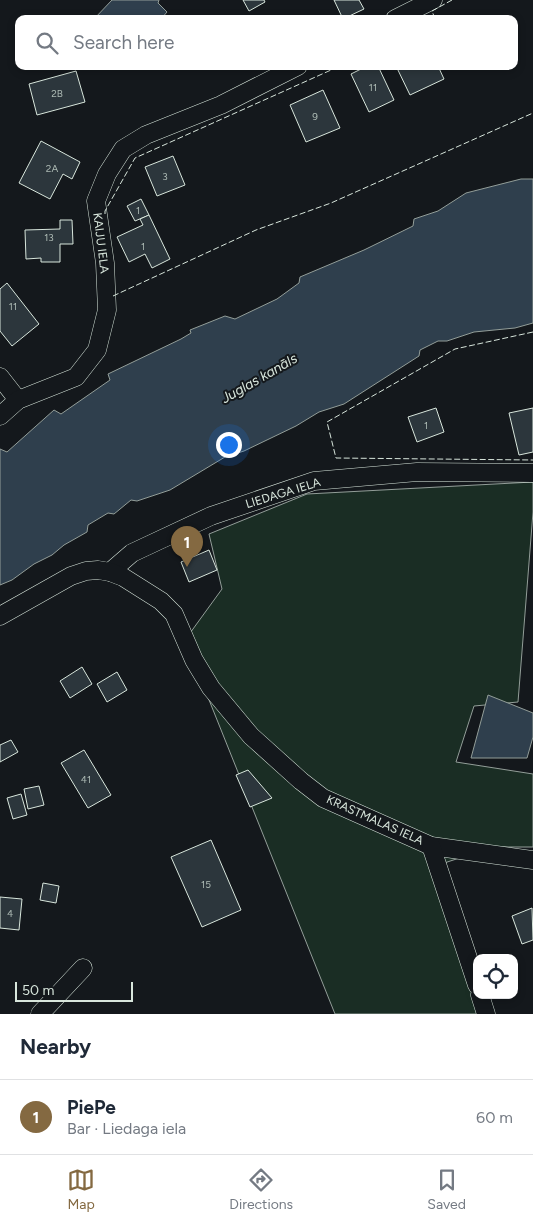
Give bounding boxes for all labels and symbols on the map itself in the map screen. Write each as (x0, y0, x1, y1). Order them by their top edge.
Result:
house number: 11 (369, 81, 377, 94)
house number: 2B (51, 87, 63, 100)
house number: 9 (312, 110, 318, 123)
house number: 2A (46, 162, 58, 175)
house number: 3 (162, 170, 168, 183)
house number: 1 (136, 204, 140, 217)
street label: KAIJU IELA (90, 212, 112, 274)
house number: 13 (44, 231, 54, 244)
house number: 1 (141, 240, 145, 253)
house number: 11 (9, 300, 17, 313)
water label: Juglas kanāls (217, 350, 301, 408)
house number: 1 (424, 419, 428, 432)
your location (216, 432, 242, 458)
street label: LIEDAGA IELA (244, 475, 322, 511)
pin: 1 (171, 526, 203, 567)
house number: 41 (81, 773, 91, 786)
street label: KRASTMALAS IELA (324, 792, 426, 848)
house number: 15 (201, 878, 211, 891)
house number: 4 (7, 907, 13, 920)
scale bar (15, 979, 132, 1002)

